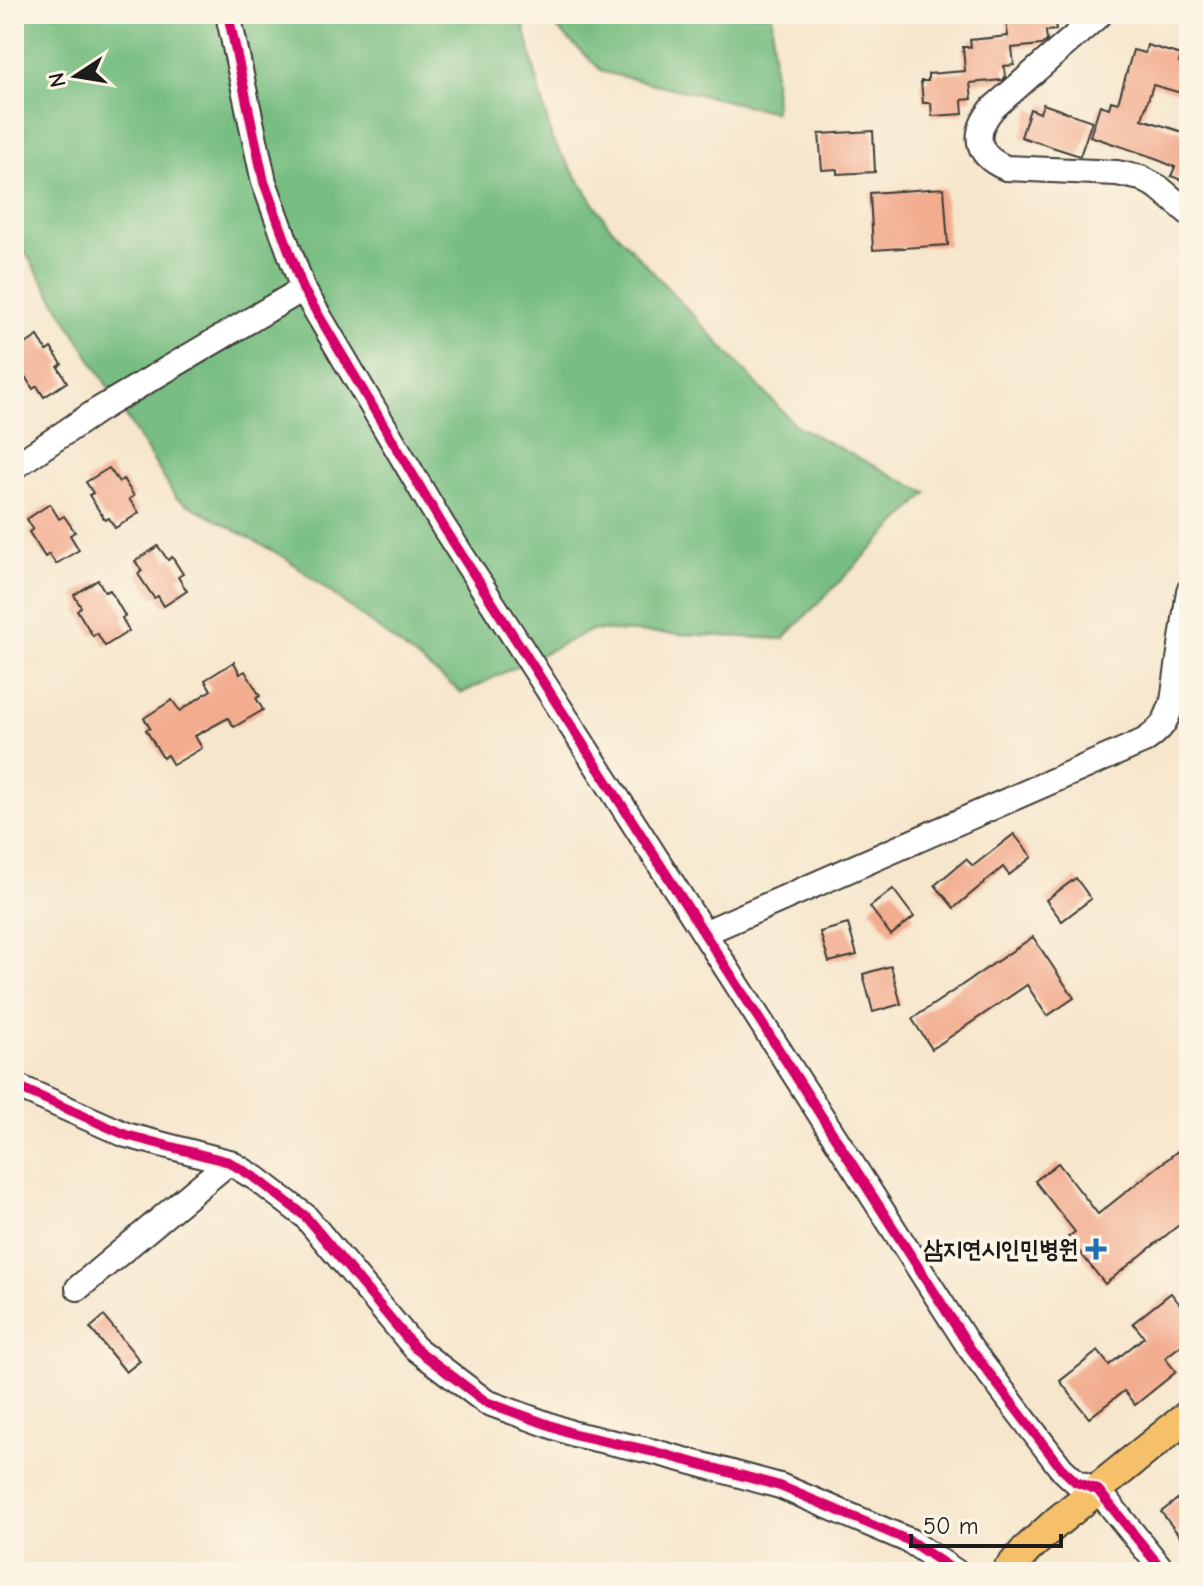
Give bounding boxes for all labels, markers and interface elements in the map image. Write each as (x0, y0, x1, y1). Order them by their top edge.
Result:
north arrow (36, 36, 116, 116)
text: N (43, 70, 72, 90)
place label: 삼지연시인민병원 (924, 1235, 1078, 1263)
marker: 삼지연시인민병원 (1085, 1238, 1107, 1260)
scale bar (911, 1498, 1061, 1548)
text: 50 m (923, 1512, 979, 1540)

